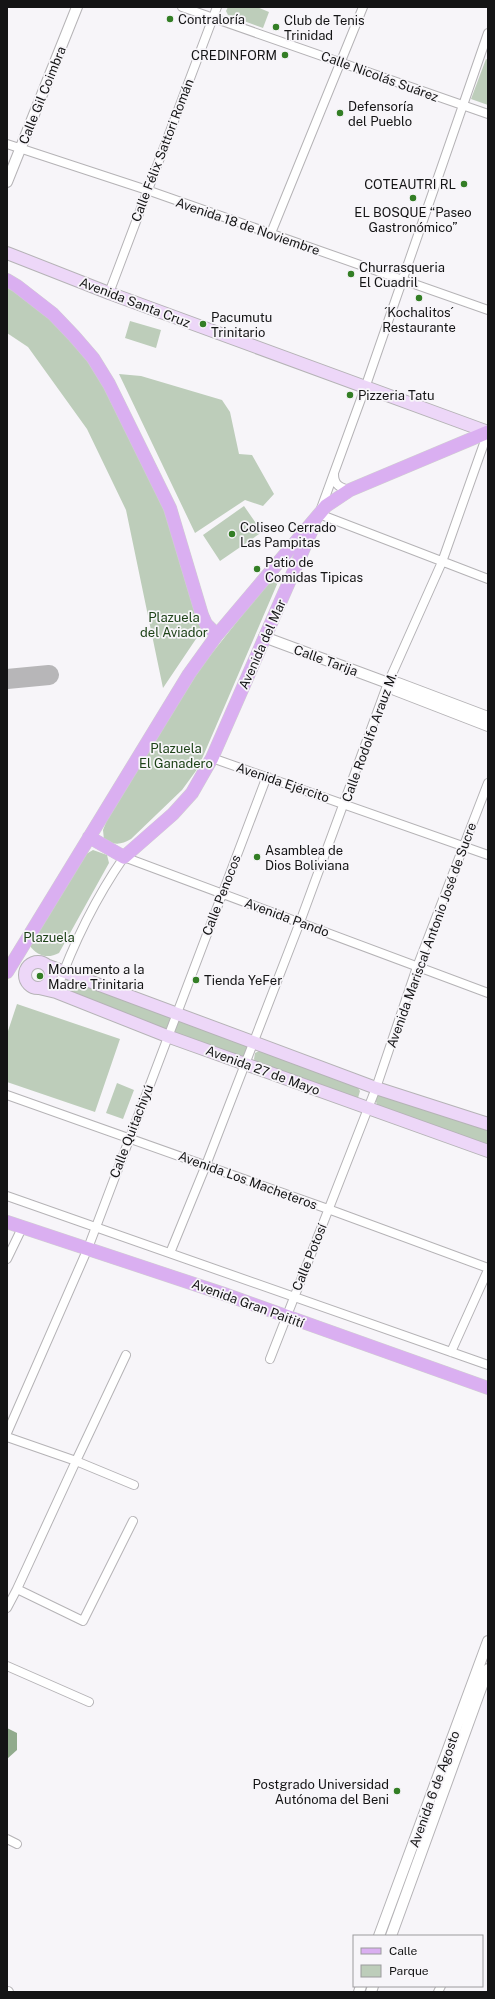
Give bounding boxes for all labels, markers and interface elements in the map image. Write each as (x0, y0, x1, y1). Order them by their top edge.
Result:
place label: Contraloría (178, 12, 245, 27)
place label: Club de Tenis Trinidad (284, 13, 365, 43)
marker: Contraloría (165, 14, 175, 24)
marker: Club de Tenis Trinidad (271, 22, 281, 32)
street label: Calle Gil Coimbra (16, 44, 69, 146)
place label: CREDINFORM (191, 48, 277, 63)
street label: Calle Nicolás Suárez (319, 48, 441, 105)
marker: CREDINFORM (280, 50, 290, 60)
street label: Calle Félix Sattori Román (128, 77, 197, 224)
place label: Defensoría del Pueblo (348, 99, 413, 129)
marker: Defensoría del Pueblo (335, 108, 345, 118)
place label: COTEAUTRI RL (364, 177, 456, 192)
marker: COTEAUTRI RL (459, 179, 469, 189)
marker: EL BOSQUE “Paseo Gastronómico” (408, 193, 418, 203)
street label: Avenida 18 de Noviembre (174, 195, 322, 258)
place label: EL BOSQUE “Paseo Gastronómico” (354, 205, 472, 235)
place label: Churrasqueria El Cuadril (359, 260, 445, 290)
marker: Churrasqueria El Cuadril (346, 269, 356, 279)
street label: Avenida Santa Cruz (77, 274, 192, 330)
marker: ´Kochalitos´ Restaurante (414, 293, 424, 303)
place label: ´Kochalitos´ Restaurante (382, 305, 456, 335)
place label: Pacumutu Trinitario (211, 310, 272, 340)
marker: Pacumutu Trinitario (198, 319, 208, 329)
place label: Pizzeria Tatu (358, 388, 434, 403)
marker: Pizzeria Tatu (345, 390, 355, 400)
place label: Coliseo Cerrado Las Pampitas (240, 520, 336, 550)
marker: Coliseo Cerrado Las Pampitas (227, 529, 237, 539)
place label: Patio de Comidas Tipicas (265, 555, 363, 585)
marker: Patio de Comidas Tipicas (252, 564, 262, 574)
street label: Avenida del Mar (236, 597, 289, 691)
park label: Plazuela del Aviador (140, 610, 208, 640)
street label: Calle Tarija (292, 642, 360, 679)
street label: Calle Rodolfo Arauz M. (339, 670, 400, 804)
park label: Plazuela El Ganadero (139, 741, 213, 771)
street label: Avenida Ejército (234, 760, 331, 805)
street label: Avenida Mariscal Antonio José de Sucre (384, 820, 479, 1050)
place label: Asamblea de Dios Boliviana (265, 843, 349, 873)
marker: Asamblea de Dios Boliviana (252, 852, 262, 862)
street label: Calle Penocos (199, 853, 244, 938)
street label: Avenida Pando (242, 895, 331, 940)
park label: Plazuela (23, 930, 75, 945)
place label: Monumento a la Madre Trinitaria (48, 962, 144, 992)
marker: Monumento a la Madre Trinitaria (35, 971, 45, 981)
place label: Tienda YeFer (204, 973, 282, 988)
marker: Tienda YeFer (191, 975, 201, 985)
street label: Avenida 27 de Mayo (204, 1043, 322, 1098)
street label: Calle Quitachiyú (107, 1082, 156, 1180)
street label: Avenida Los Macheteros (176, 1148, 319, 1213)
street label: Calle Potosí (289, 1221, 330, 1293)
street label: Avenida Gran Paitití (190, 1276, 307, 1331)
street label: Avenida 6 de Agosto (406, 1729, 463, 1850)
place label: Postgrado Universidad Autónoma del Beni (252, 1777, 389, 1807)
marker: Postgrado Universidad Autónoma del Beni (392, 1786, 402, 1796)
legend (353, 1935, 483, 1987)
text: Calle (389, 1944, 418, 1958)
text: Parque (389, 1964, 429, 1978)

